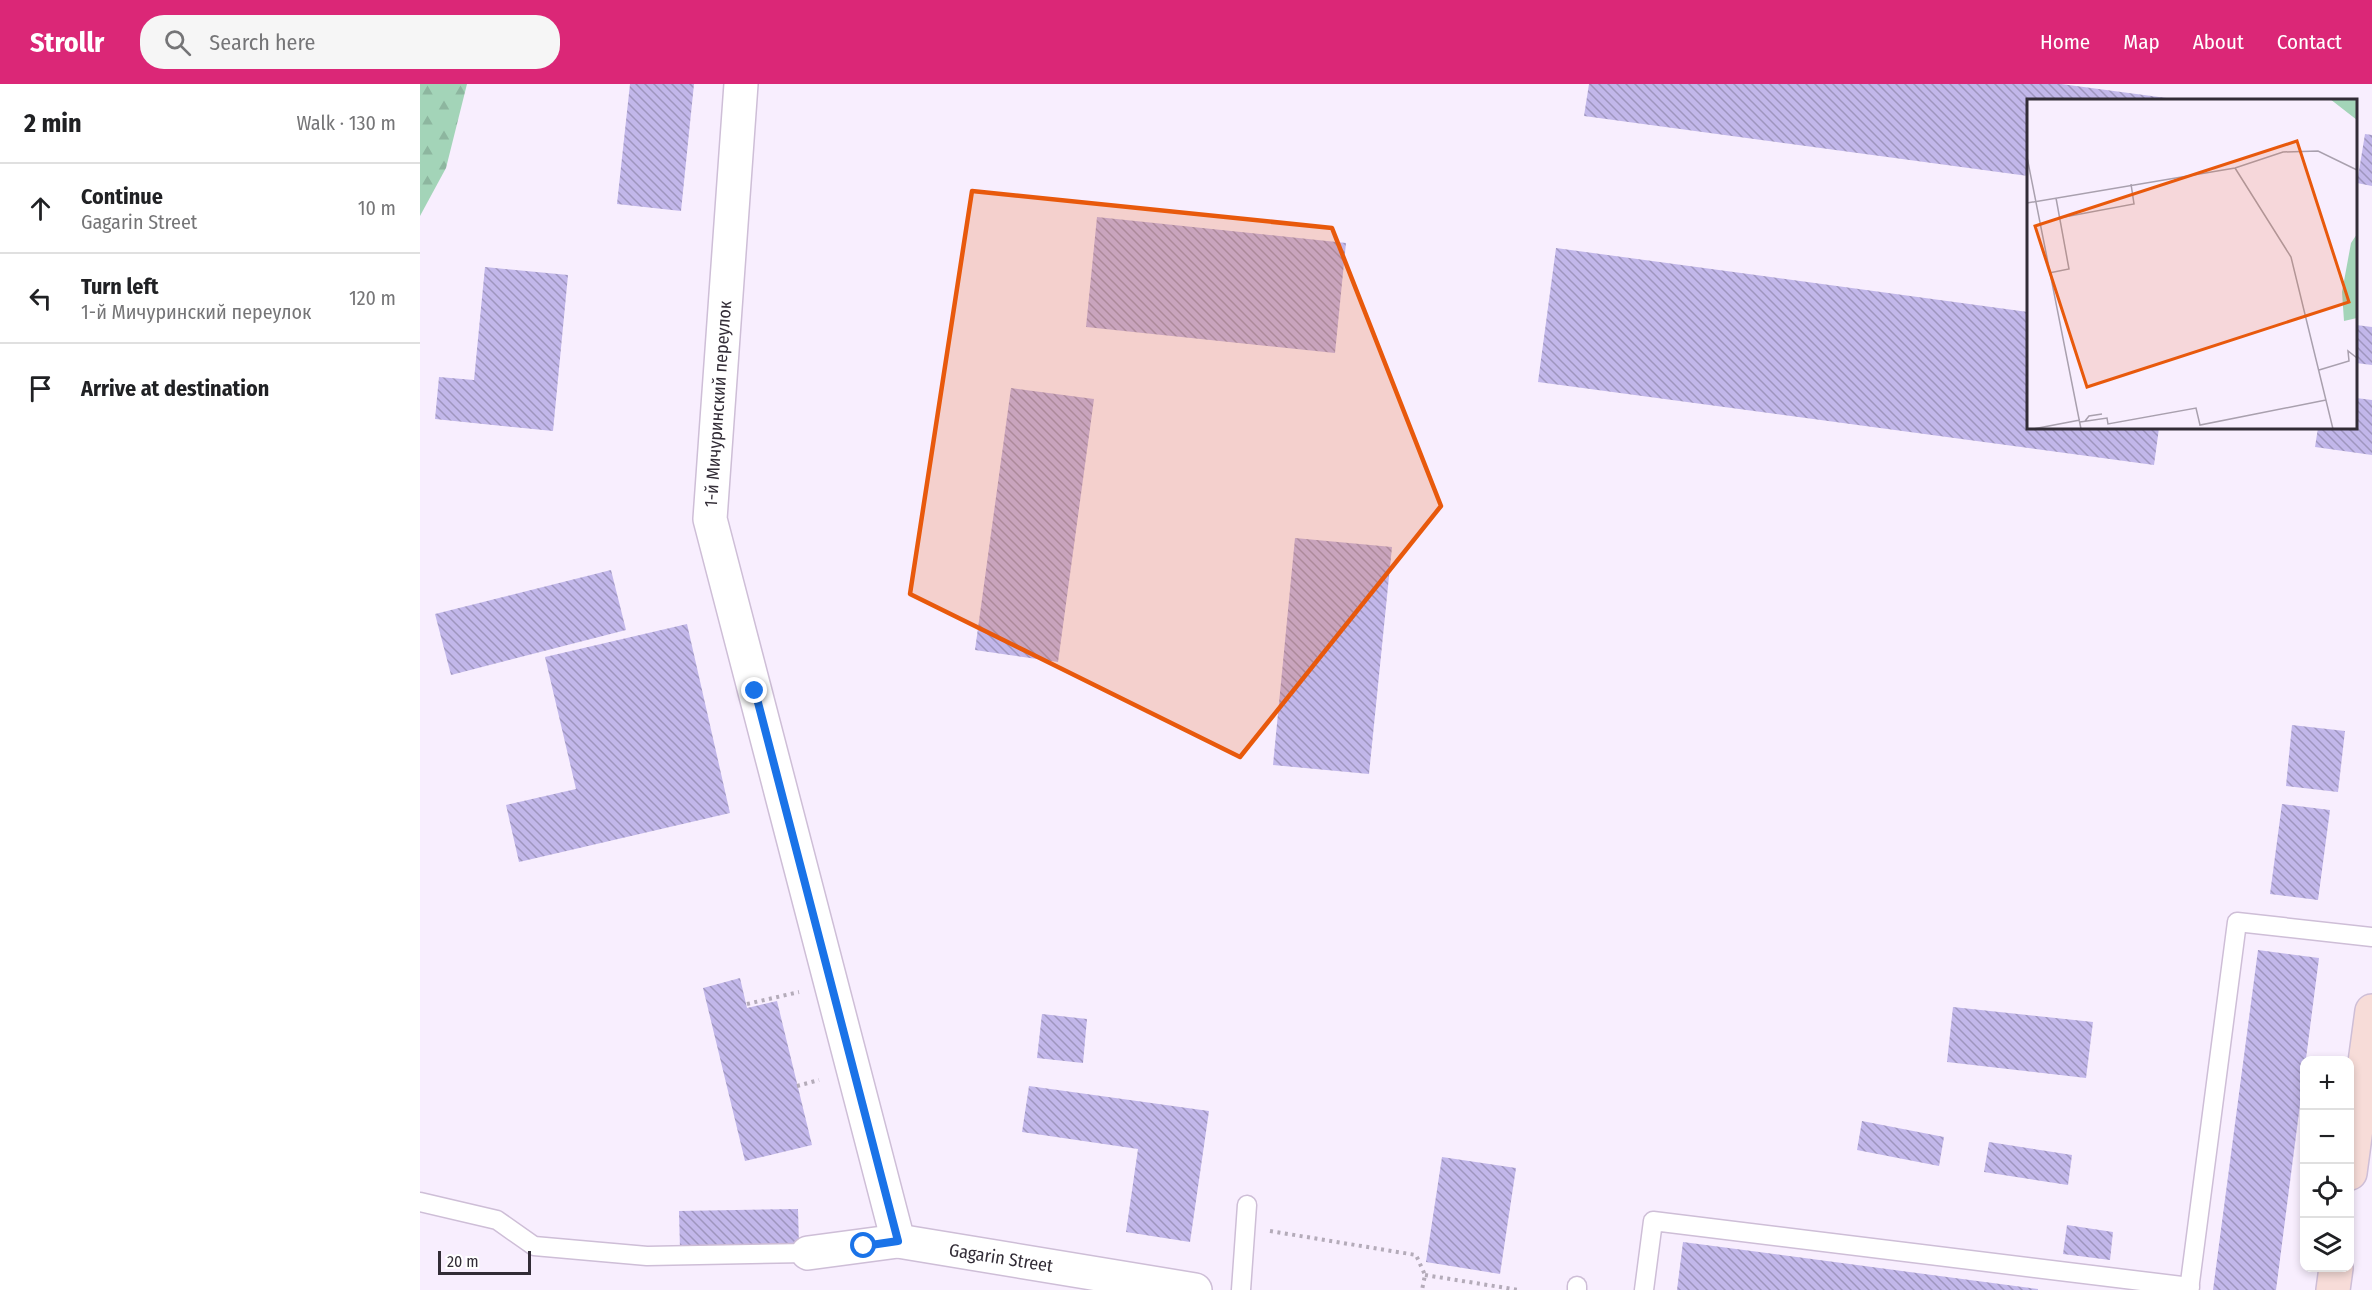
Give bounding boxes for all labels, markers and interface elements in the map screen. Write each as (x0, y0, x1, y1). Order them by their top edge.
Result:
search box (140, 15, 560, 69)
text: Strollr (30, 26, 104, 59)
icon: search (161, 26, 194, 59)
text: Search here (209, 29, 315, 56)
text: Home (2040, 29, 2090, 55)
text: Map (2123, 29, 2160, 55)
text: About (2193, 29, 2244, 55)
text: Contact (2277, 29, 2342, 55)
inset map (2027, 99, 2357, 429)
text: 2 min (24, 108, 82, 139)
text: Walk · 130 m (296, 111, 396, 135)
text: Continue (81, 183, 163, 210)
icon: ahead (24, 192, 57, 225)
text: 10 m (358, 196, 396, 220)
text: Gagarin Street (81, 210, 197, 234)
text: Turn left (81, 273, 159, 300)
icon: left (24, 282, 57, 315)
text: 120 m (349, 286, 396, 310)
street label: 1-й Мичуринский переулок (700, 299, 736, 508)
text: 1-й Мичуринский переулок (81, 300, 311, 324)
icon: arrive (24, 372, 57, 405)
text: Arrive at destination (81, 375, 269, 402)
route end (741, 677, 767, 703)
map controls (2300, 1056, 2354, 1272)
button: + (2300, 1056, 2354, 1110)
button: − (2300, 1110, 2354, 1164)
button: locate (2300, 1164, 2354, 1218)
button: layers (2300, 1218, 2354, 1272)
route start (850, 1232, 876, 1258)
street label: Gagarin Street (948, 1239, 1055, 1277)
scale bar (438, 1248, 531, 1276)
text: 20 m (447, 1252, 478, 1271)

